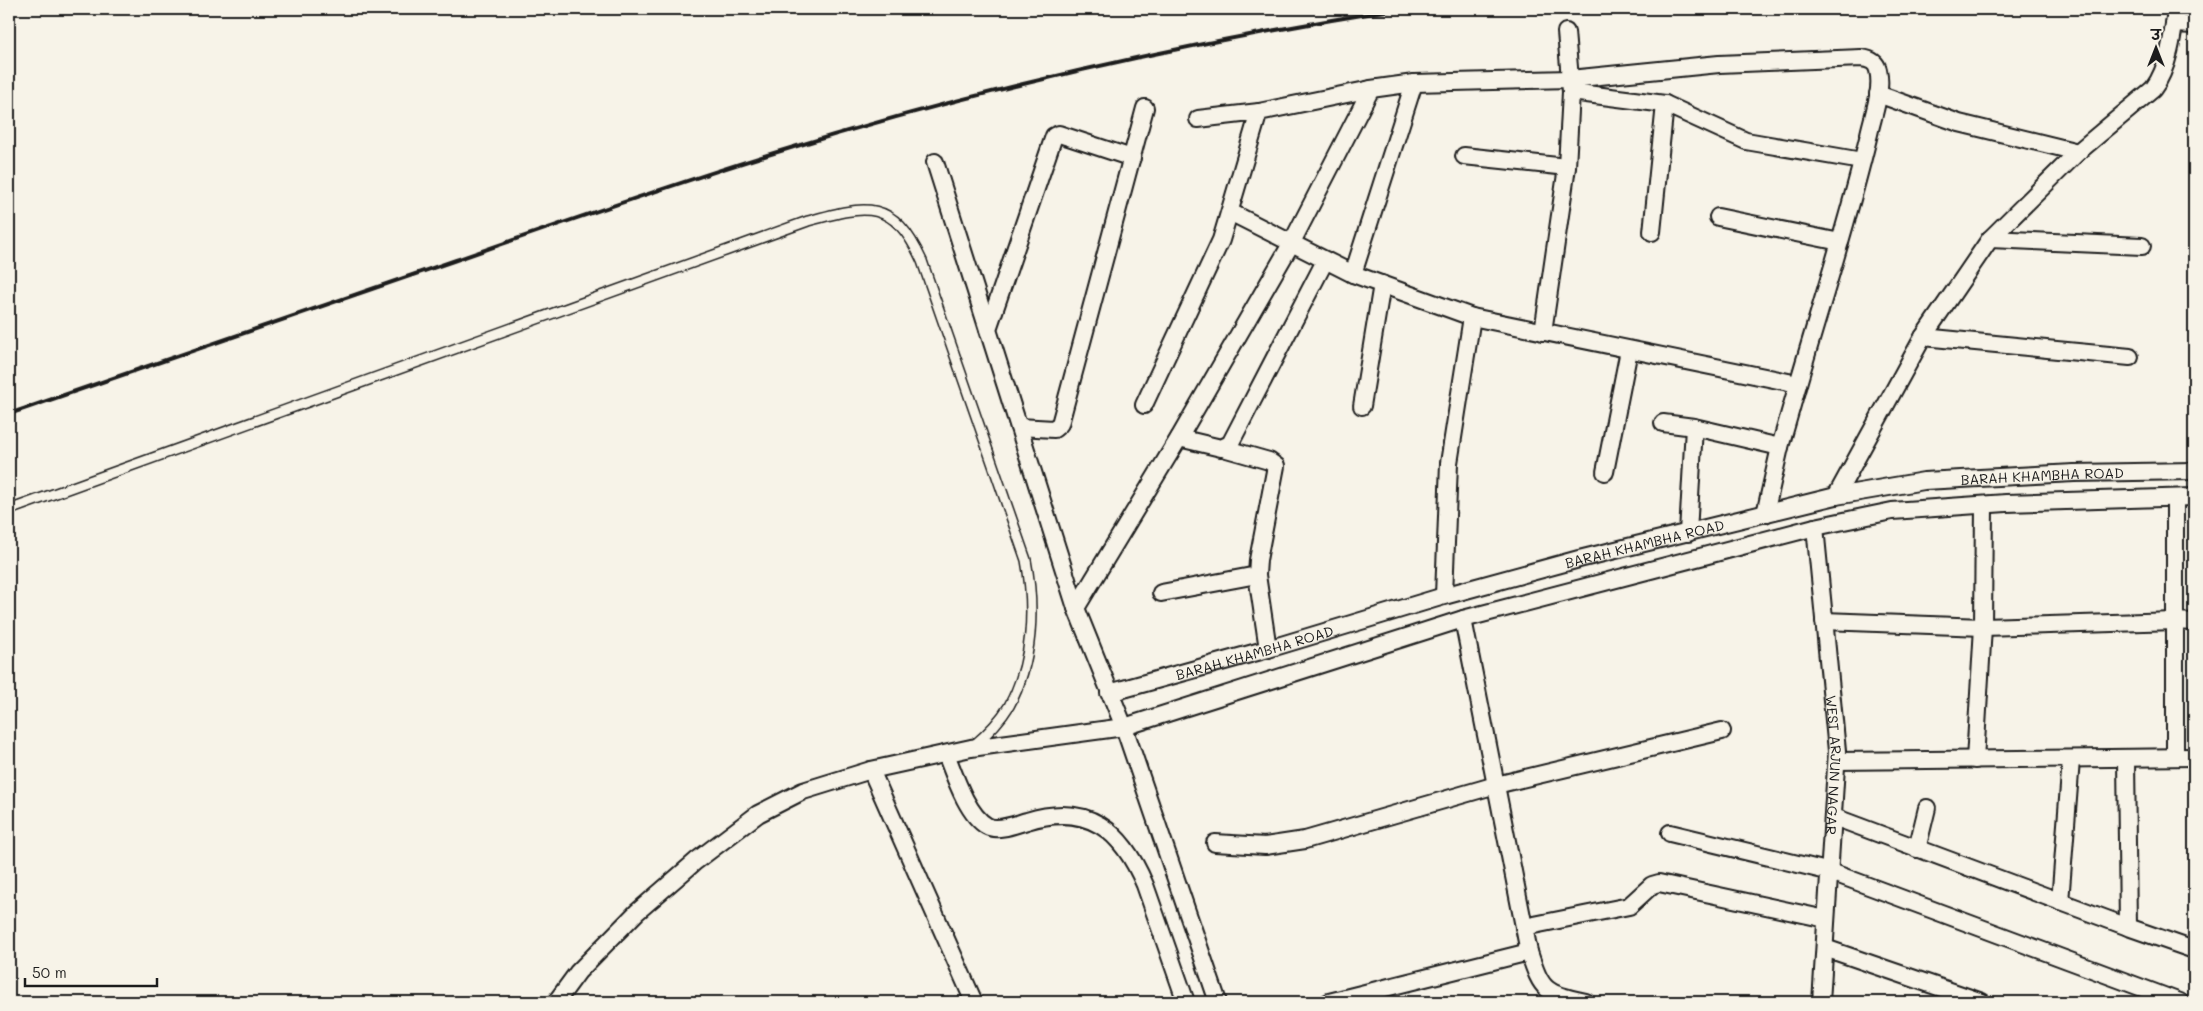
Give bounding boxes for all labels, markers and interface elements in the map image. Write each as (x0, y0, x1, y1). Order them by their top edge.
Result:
north arrow (2130, 22, 2180, 72)
text: उ (2149, 25, 2162, 44)
street label: BARAH KHAMBHA ROAD (1960, 463, 2124, 489)
street label: BARAH KHAMBHA ROAD (1563, 514, 1726, 572)
street label: BARAH KHAMBHA ROAD (1173, 620, 1335, 684)
street label: WEST ARJUN NAGAR (1822, 694, 1847, 835)
scale bar (25, 956, 158, 988)
text: 50 m (32, 962, 67, 982)

